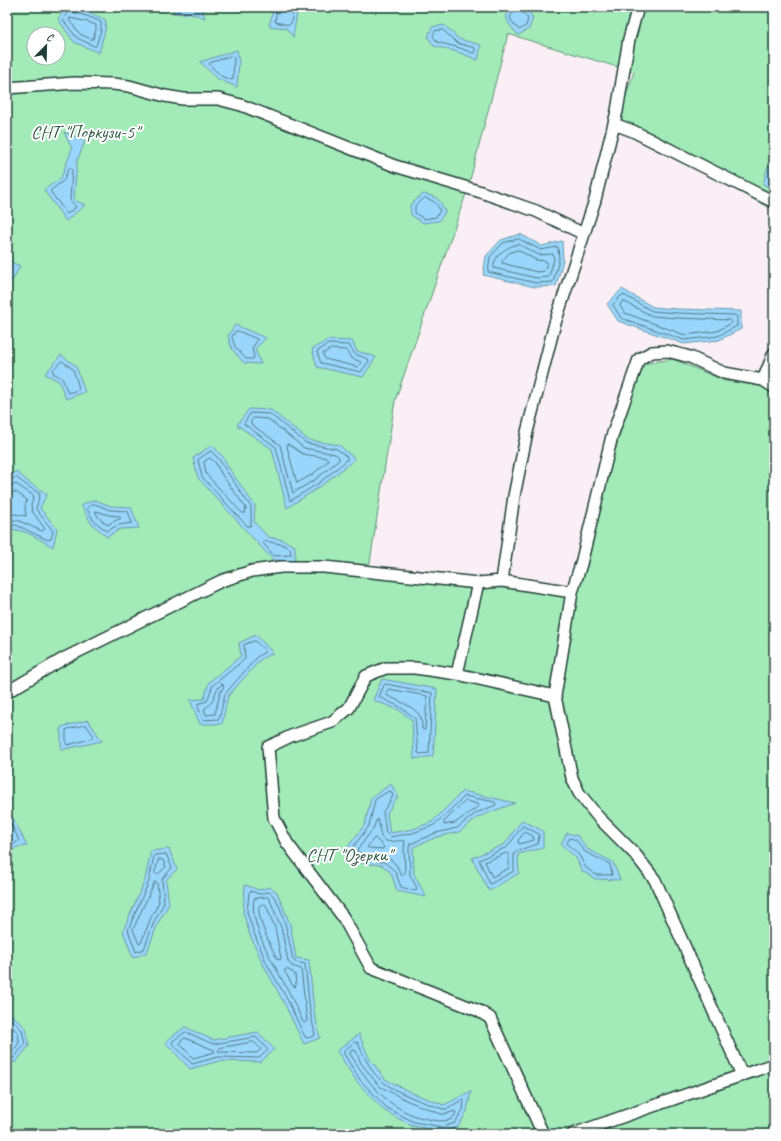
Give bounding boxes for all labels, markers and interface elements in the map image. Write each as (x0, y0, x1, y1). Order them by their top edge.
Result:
north arrow (26, 26, 66, 66)
text: С (45, 29, 57, 45)
park label: СНТ "Поркузи-5" (31, 120, 142, 144)
park label: СНТ "Озерки" (306, 843, 395, 867)

